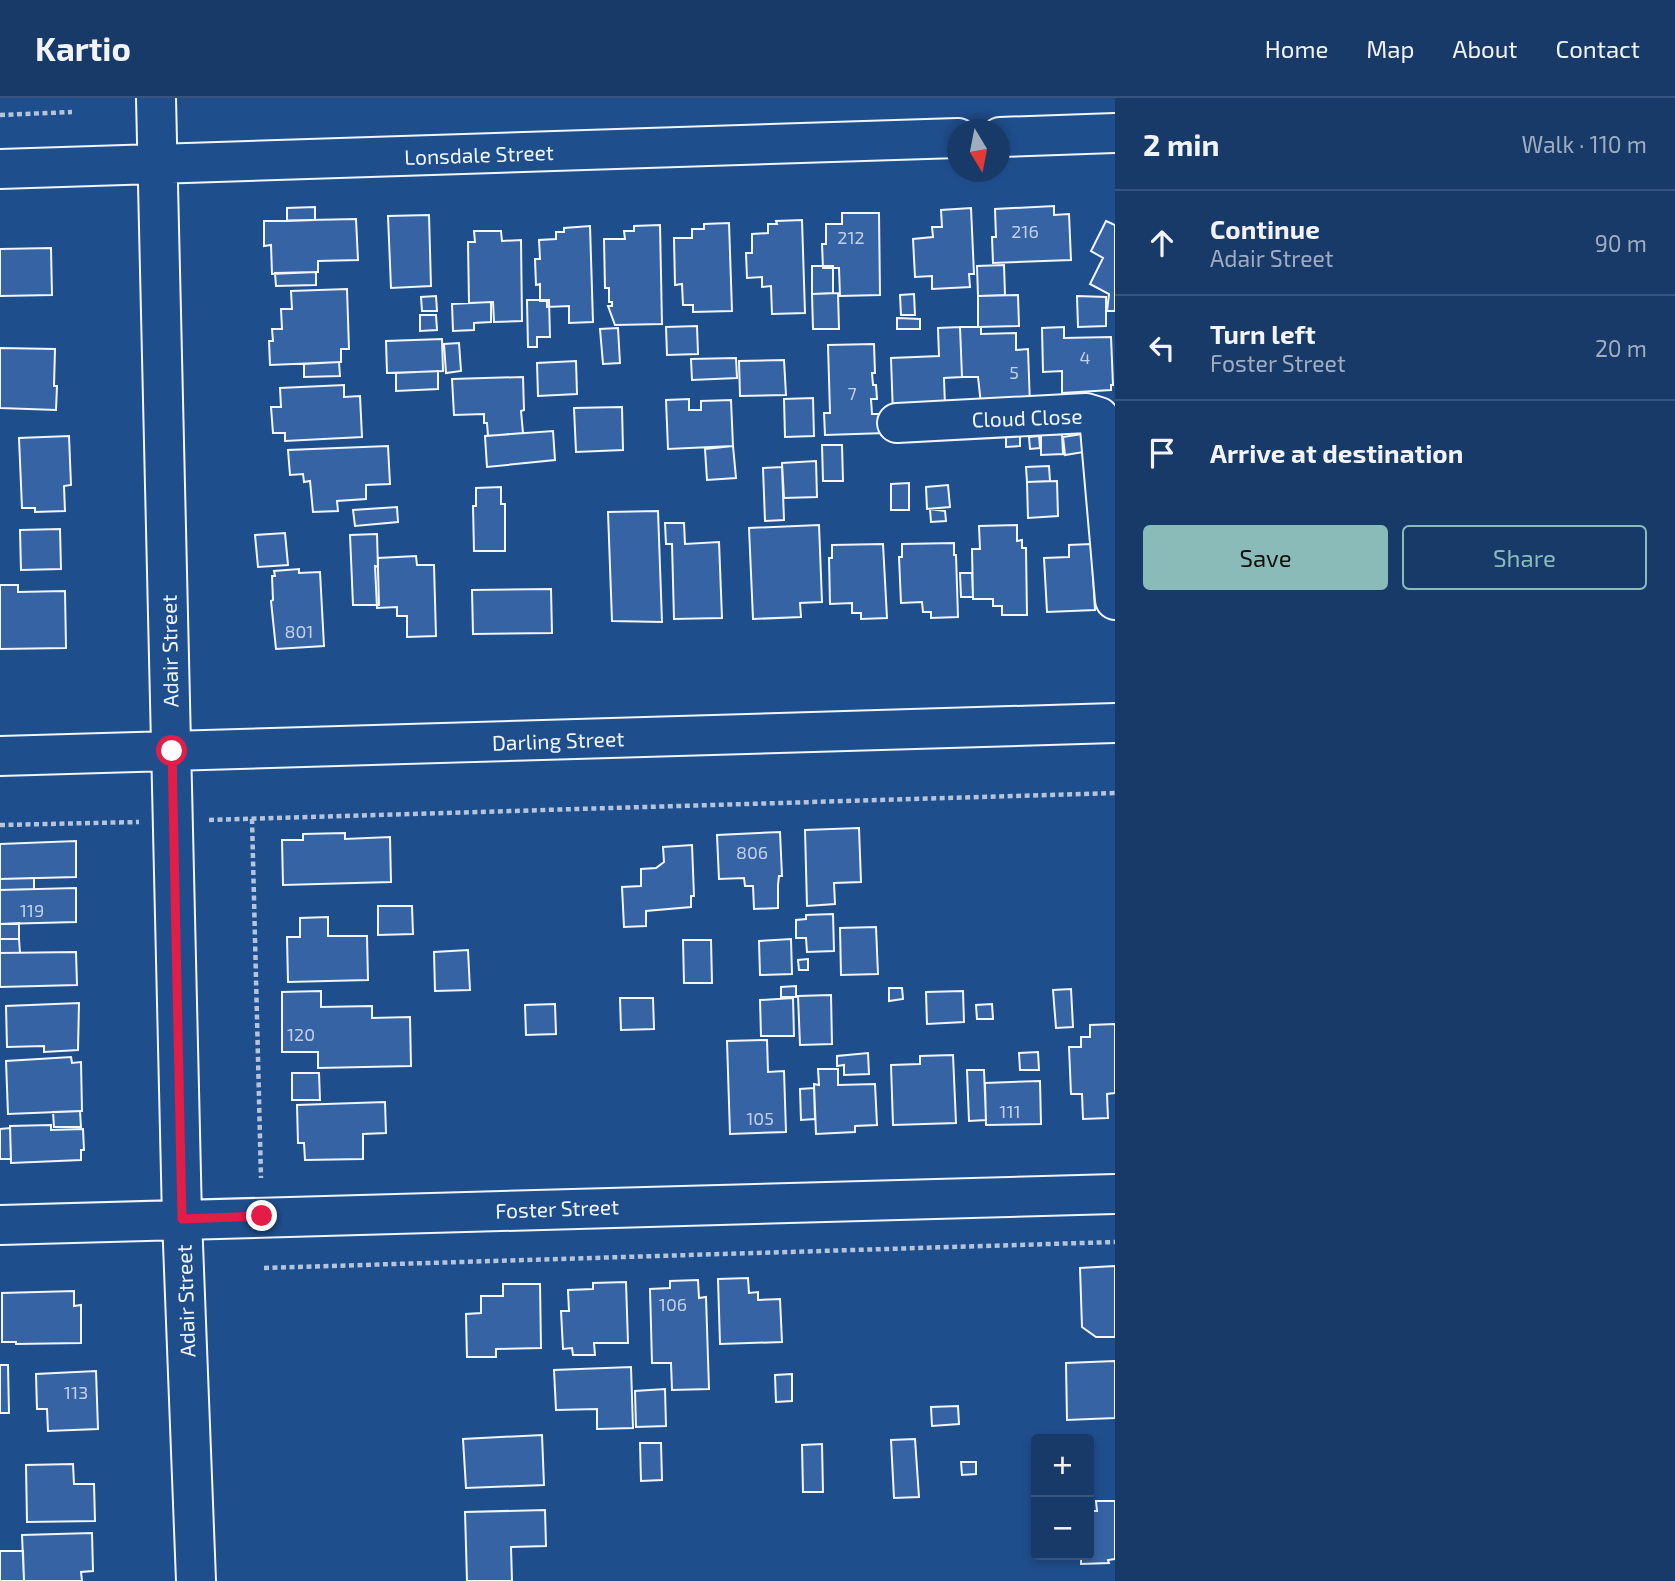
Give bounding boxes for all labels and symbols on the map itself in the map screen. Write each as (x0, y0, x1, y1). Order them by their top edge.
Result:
north arrow (947, 119, 1010, 182)
street label: Lonsdale Street (404, 139, 554, 169)
house number: 216 (1011, 220, 1039, 242)
house number: 212 (837, 226, 865, 248)
house number: 4 (1079, 346, 1091, 368)
house number: 5 (1009, 361, 1019, 383)
house number: 7 (847, 382, 857, 404)
street label: Cloud Close (971, 403, 1083, 431)
street label: Adair Street (156, 594, 182, 708)
house number: 801 (285, 620, 313, 642)
street label: Darling Street (491, 725, 625, 755)
route start (156, 735, 187, 766)
house number: 806 (736, 841, 768, 863)
house number: 119 (20, 899, 44, 921)
house number: 120 (287, 1023, 315, 1045)
house number: 111 (999, 1100, 1021, 1122)
house number: 105 (746, 1107, 774, 1129)
street label: Foster Street (495, 1193, 619, 1223)
route end (246, 1200, 277, 1231)
street label: Adair Street (171, 1244, 199, 1358)
house number: 106 (659, 1293, 687, 1315)
house number: 113 (64, 1381, 88, 1403)

